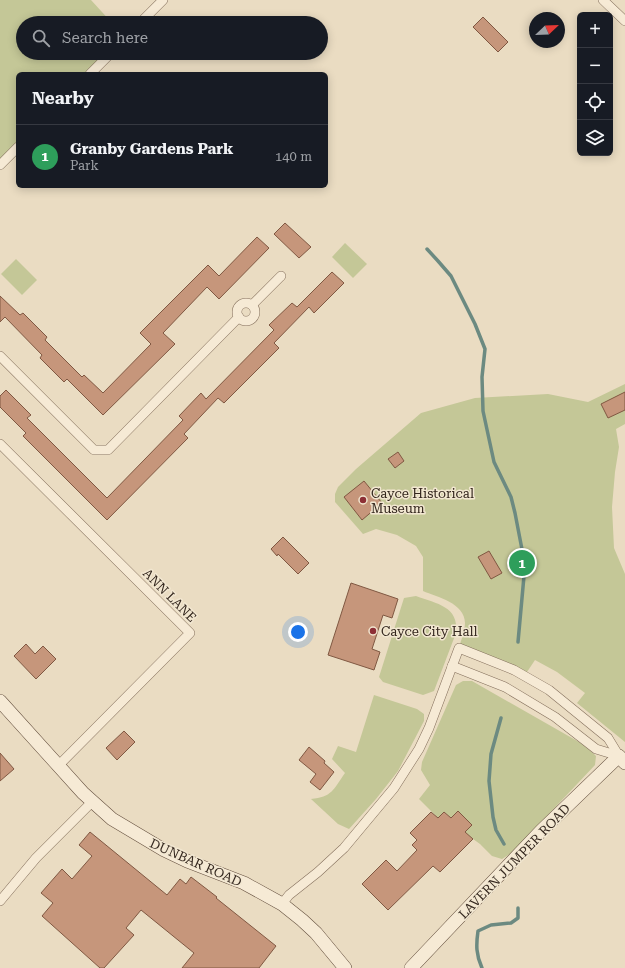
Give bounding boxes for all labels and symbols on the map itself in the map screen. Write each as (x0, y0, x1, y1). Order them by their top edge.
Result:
north arrow (529, 12, 565, 48)
place label: Cayce Historical Museum (371, 486, 474, 516)
marker: Cayce Historical Museum (358, 495, 368, 505)
pin: 1 (509, 548, 535, 578)
street label: ANN LANE (140, 566, 199, 625)
your location (288, 622, 308, 642)
place label: Cayce City Hall (381, 624, 478, 639)
marker: Cayce City Hall (368, 626, 378, 636)
street label: LAVERN JUMPER ROAD (456, 801, 573, 922)
street label: DUNBAR ROAD (147, 835, 244, 889)

